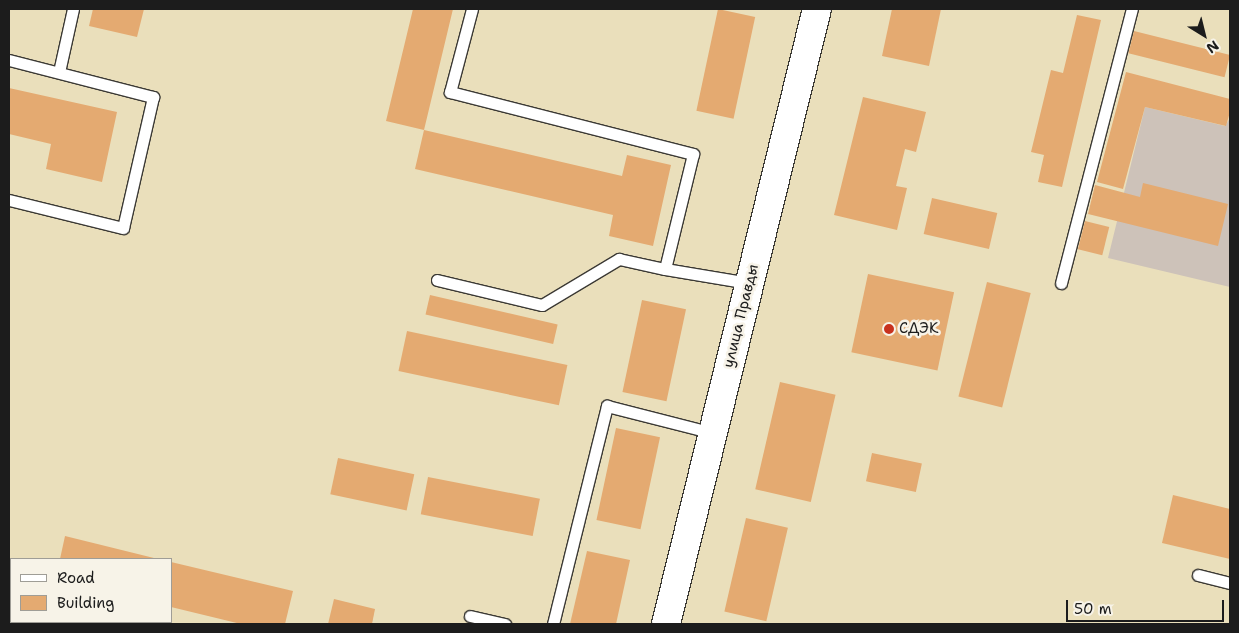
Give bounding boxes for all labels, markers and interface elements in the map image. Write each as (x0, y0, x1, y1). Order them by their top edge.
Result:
north arrow (1179, 10, 1229, 60)
text: N (1203, 37, 1223, 58)
street label: улица Правды (719, 262, 763, 370)
place label: СДЭК (899, 320, 939, 338)
marker: СДЭК (883, 323, 895, 335)
legend (10, 558, 172, 623)
text: Road (57, 568, 95, 588)
scale bar (1069, 590, 1226, 622)
text: Building (57, 593, 114, 613)
text: 50 m (1074, 599, 1112, 619)

